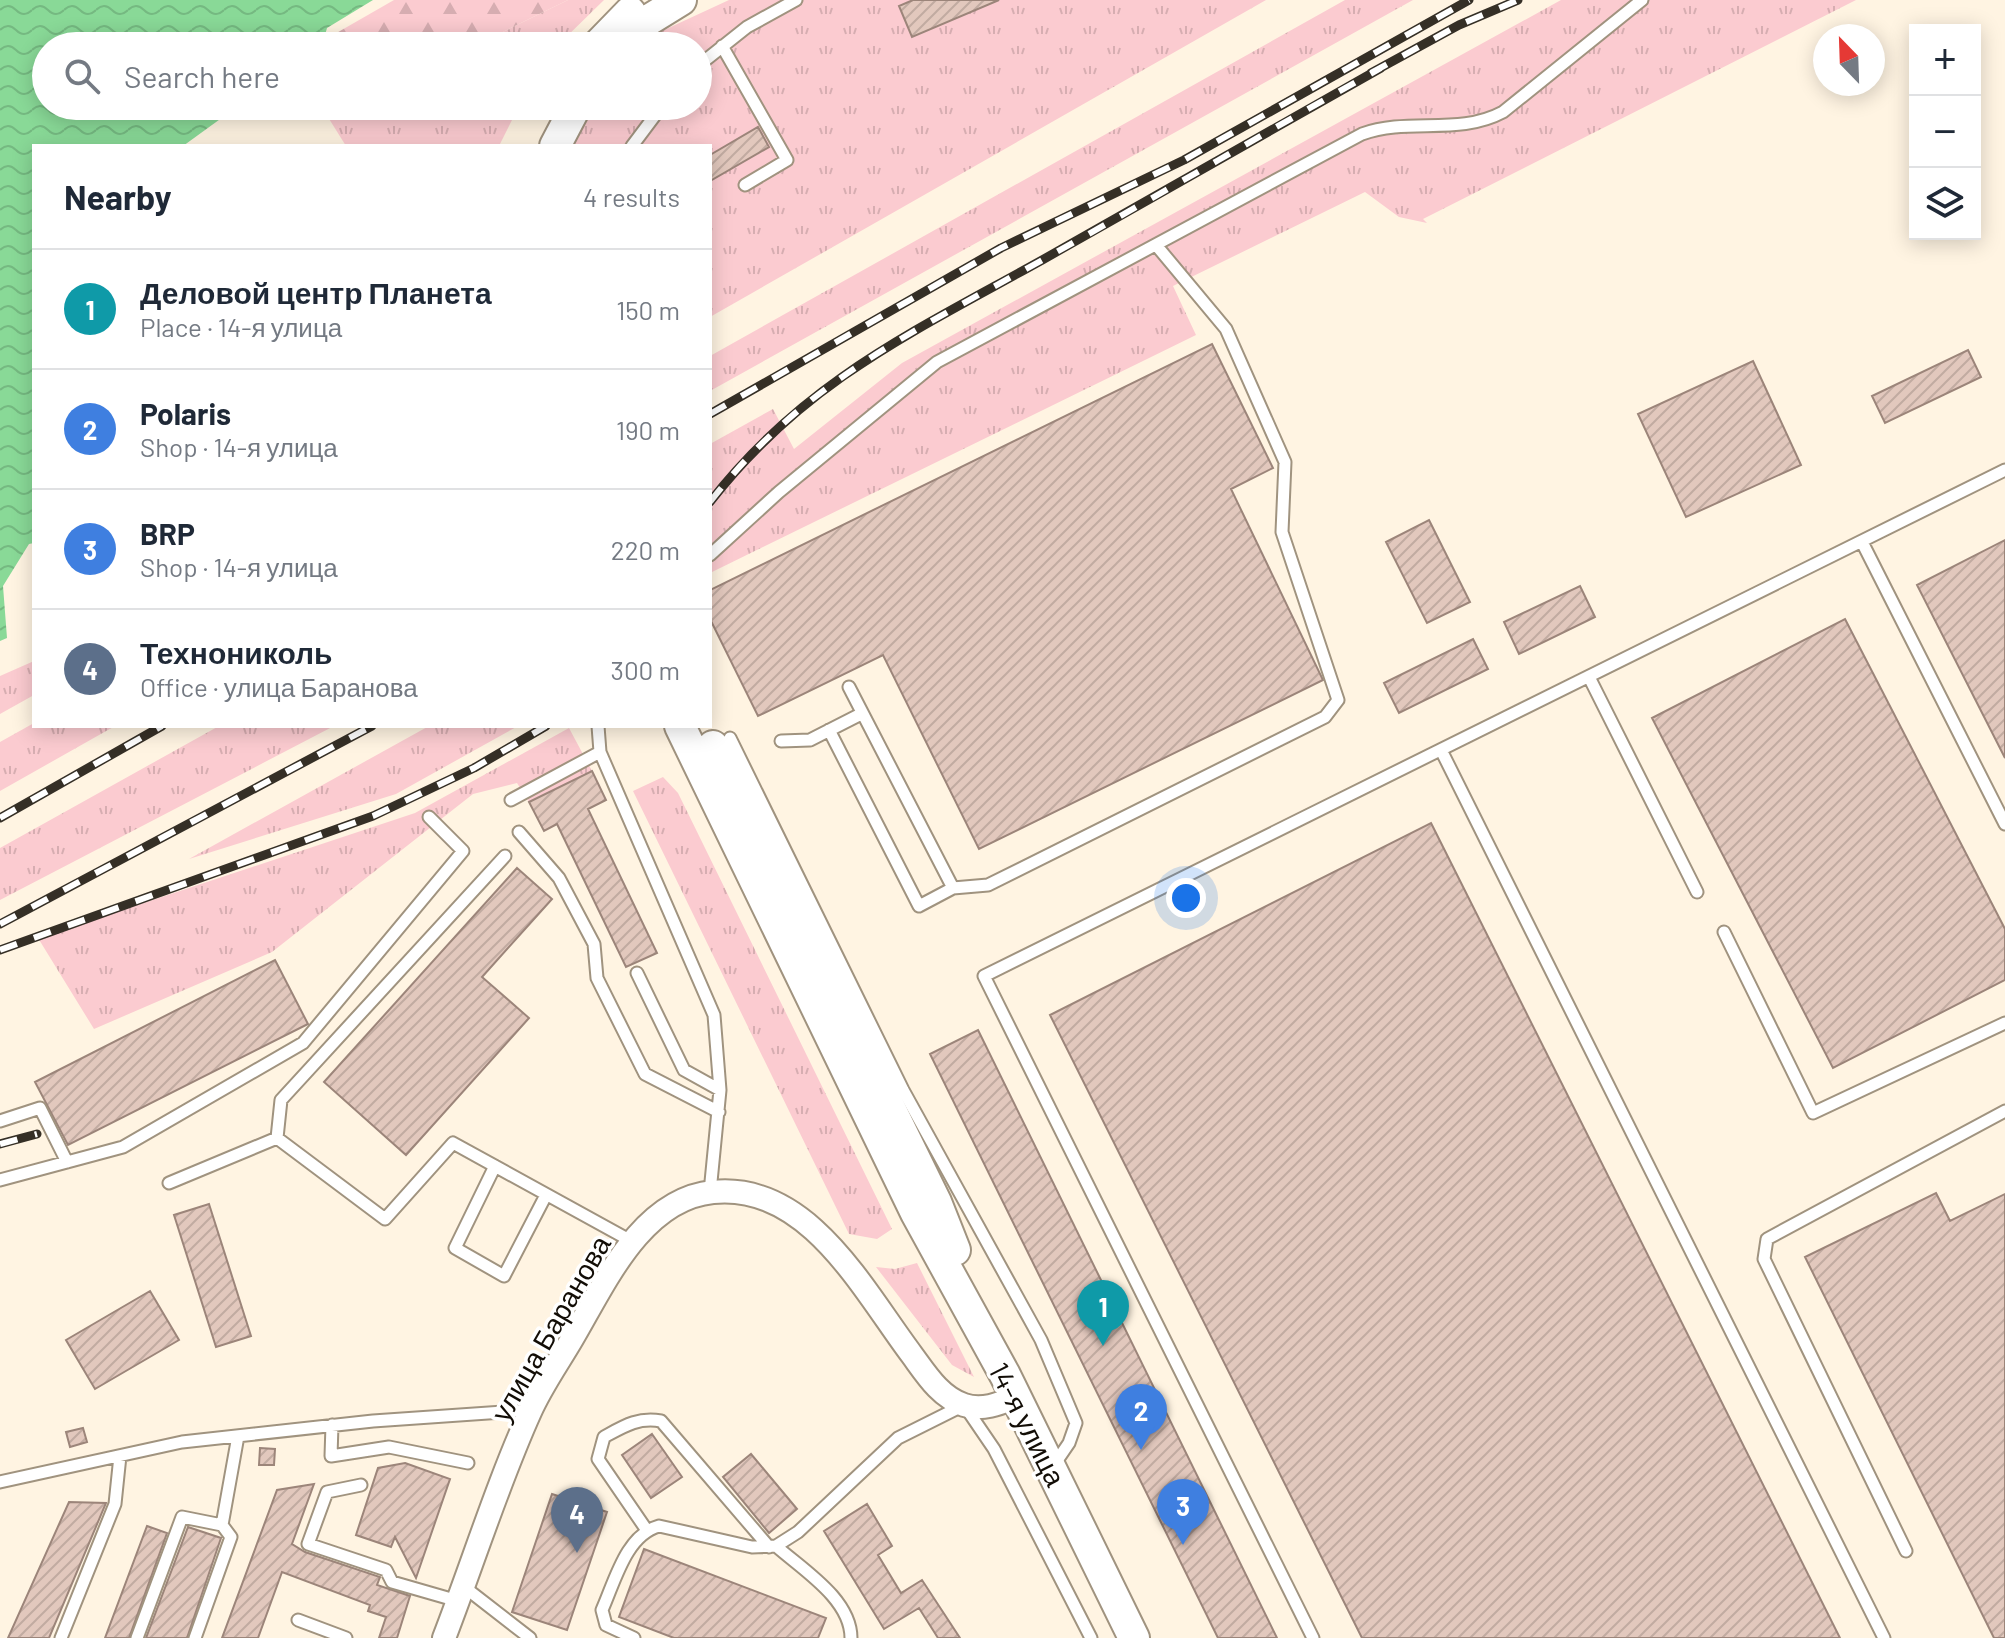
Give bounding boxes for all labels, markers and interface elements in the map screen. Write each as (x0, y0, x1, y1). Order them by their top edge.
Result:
north arrow (1813, 24, 1885, 96)
map controls (1909, 24, 1981, 240)
button: + (1909, 24, 1981, 96)
search box (32, 32, 712, 120)
icon: search (60, 54, 104, 98)
text: Search here (124, 58, 280, 94)
button: − (1909, 96, 1981, 168)
button: layers (1909, 168, 1981, 240)
text: Nearby (64, 176, 172, 217)
text: 4 results (583, 181, 680, 212)
text: Деловой центр Планета (140, 274, 492, 310)
text: 1 (85, 294, 95, 325)
text: 150 m (616, 294, 680, 325)
text: Place · 14-я улица (140, 311, 342, 342)
text: Polaris (140, 395, 231, 431)
text: 2 (83, 414, 97, 445)
text: 190 m (616, 414, 680, 445)
text: Shop · 14-я улица (140, 431, 338, 462)
text: BRP (140, 515, 195, 551)
text: 3 (83, 534, 97, 565)
text: 220 m (611, 534, 680, 565)
text: Shop · 14-я улица (140, 551, 338, 582)
text: Технониколь (140, 634, 333, 670)
text: 4 (82, 654, 98, 685)
text: 300 m (611, 654, 680, 685)
text: Office · улица Баранова (140, 671, 418, 702)
your location (1166, 878, 1206, 918)
street label: улица Баранова (483, 1229, 617, 1427)
pin: 1 (1077, 1280, 1129, 1346)
street label: 14-я улица (982, 1357, 1074, 1492)
pin: 2 (1115, 1384, 1167, 1450)
pin: 3 (1157, 1479, 1209, 1545)
pin: 4 (551, 1487, 603, 1553)

